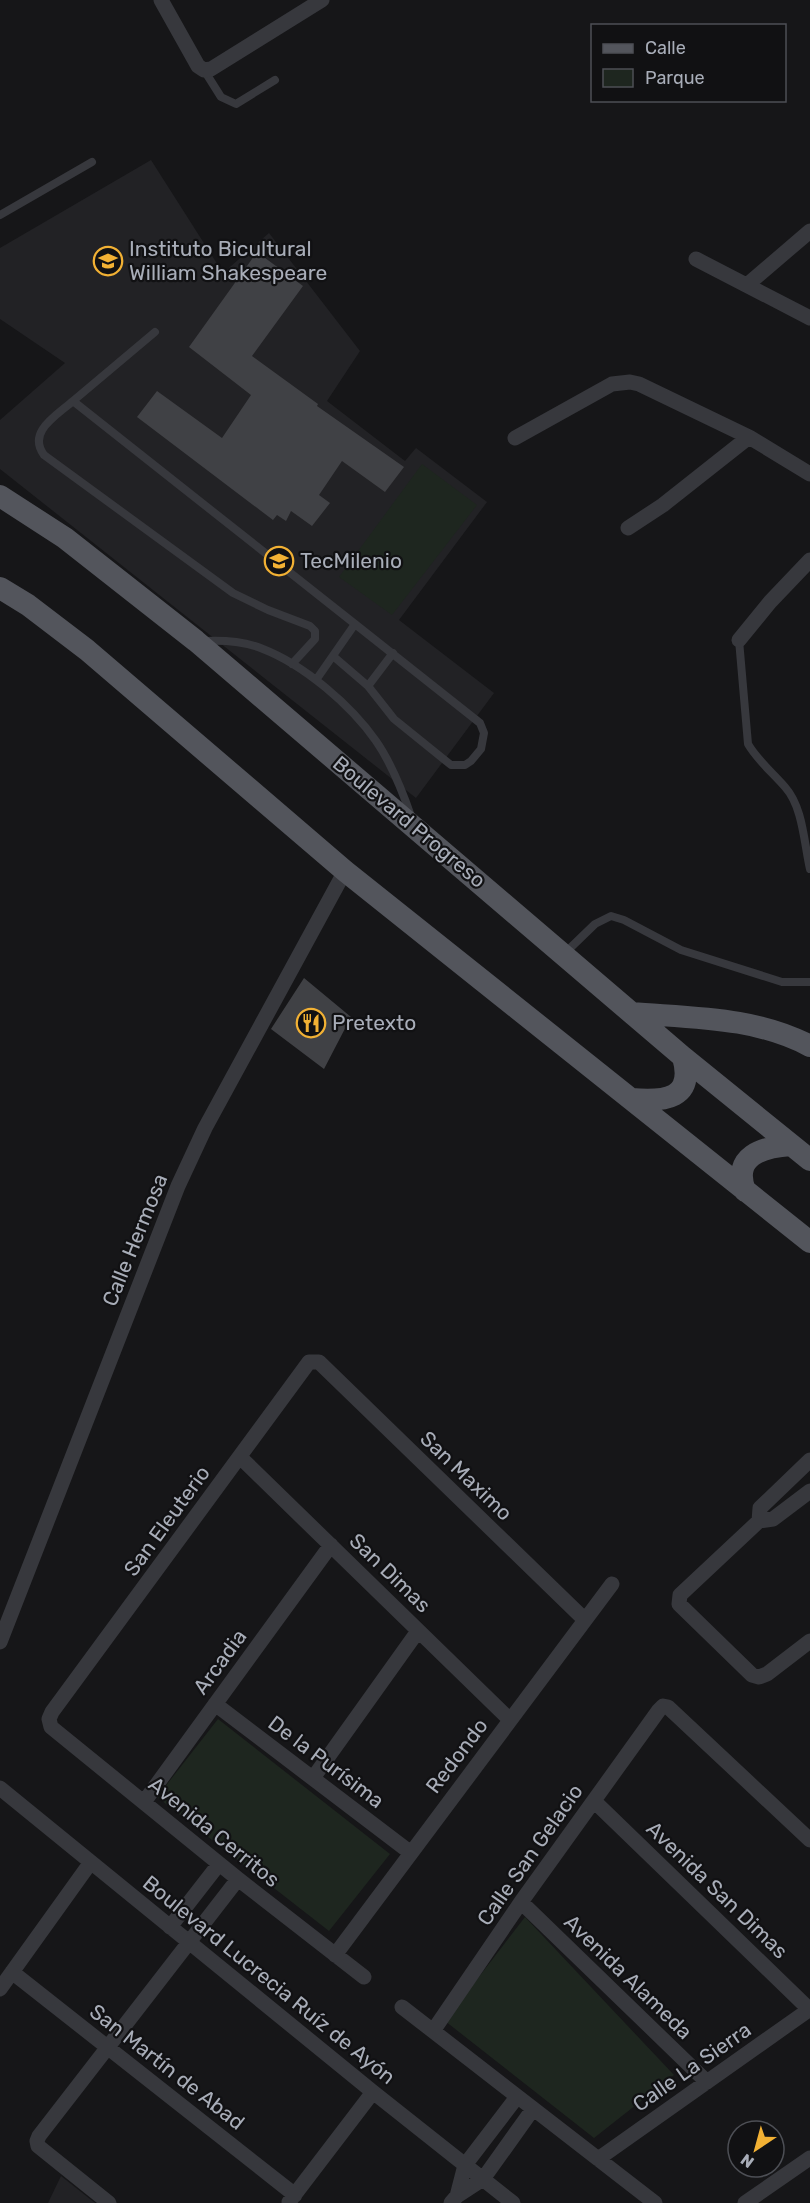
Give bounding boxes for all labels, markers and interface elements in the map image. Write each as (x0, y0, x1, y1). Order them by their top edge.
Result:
legend (591, 24, 786, 102)
text: Calle (645, 37, 686, 59)
text: Parque (645, 67, 705, 89)
place label: Instituto Bicultural William Shakespeare (129, 236, 327, 285)
school or university icon: Instituto Bicultural William Shakespeare (92, 245, 124, 277)
school or university icon: TecMilenio (263, 545, 295, 577)
place label: TecMilenio (300, 548, 402, 573)
street label: Boulevard Progreso (328, 750, 491, 893)
restaurant icon: Pretexto (295, 1007, 327, 1039)
place label: Pretexto (332, 1010, 416, 1035)
street label: Calle Hermosa (97, 1170, 172, 1310)
street label: San Maximo (415, 1426, 517, 1526)
street label: San Eleuterio (118, 1461, 215, 1581)
street label: San Dimas (345, 1528, 436, 1617)
street label: Arcadia (188, 1624, 252, 1699)
street label: De la Purísima (263, 1710, 389, 1813)
street label: Redondo (420, 1713, 493, 1798)
street label: Avenida Cerritos (144, 1771, 285, 1892)
street label: Calle San Gelacio (472, 1779, 588, 1930)
street label: Avenida San Dimas (642, 1816, 793, 1963)
street label: Boulevard Lucrecia Ruíz de Ayón (138, 1870, 401, 2089)
street label: Avenida Alameda (559, 1909, 698, 2044)
street label: San Martín de Abad (85, 1998, 250, 2135)
street label: Calle La Sierra (628, 2017, 756, 2117)
north arrow (726, 2119, 786, 2179)
text: N (737, 2150, 758, 2172)

